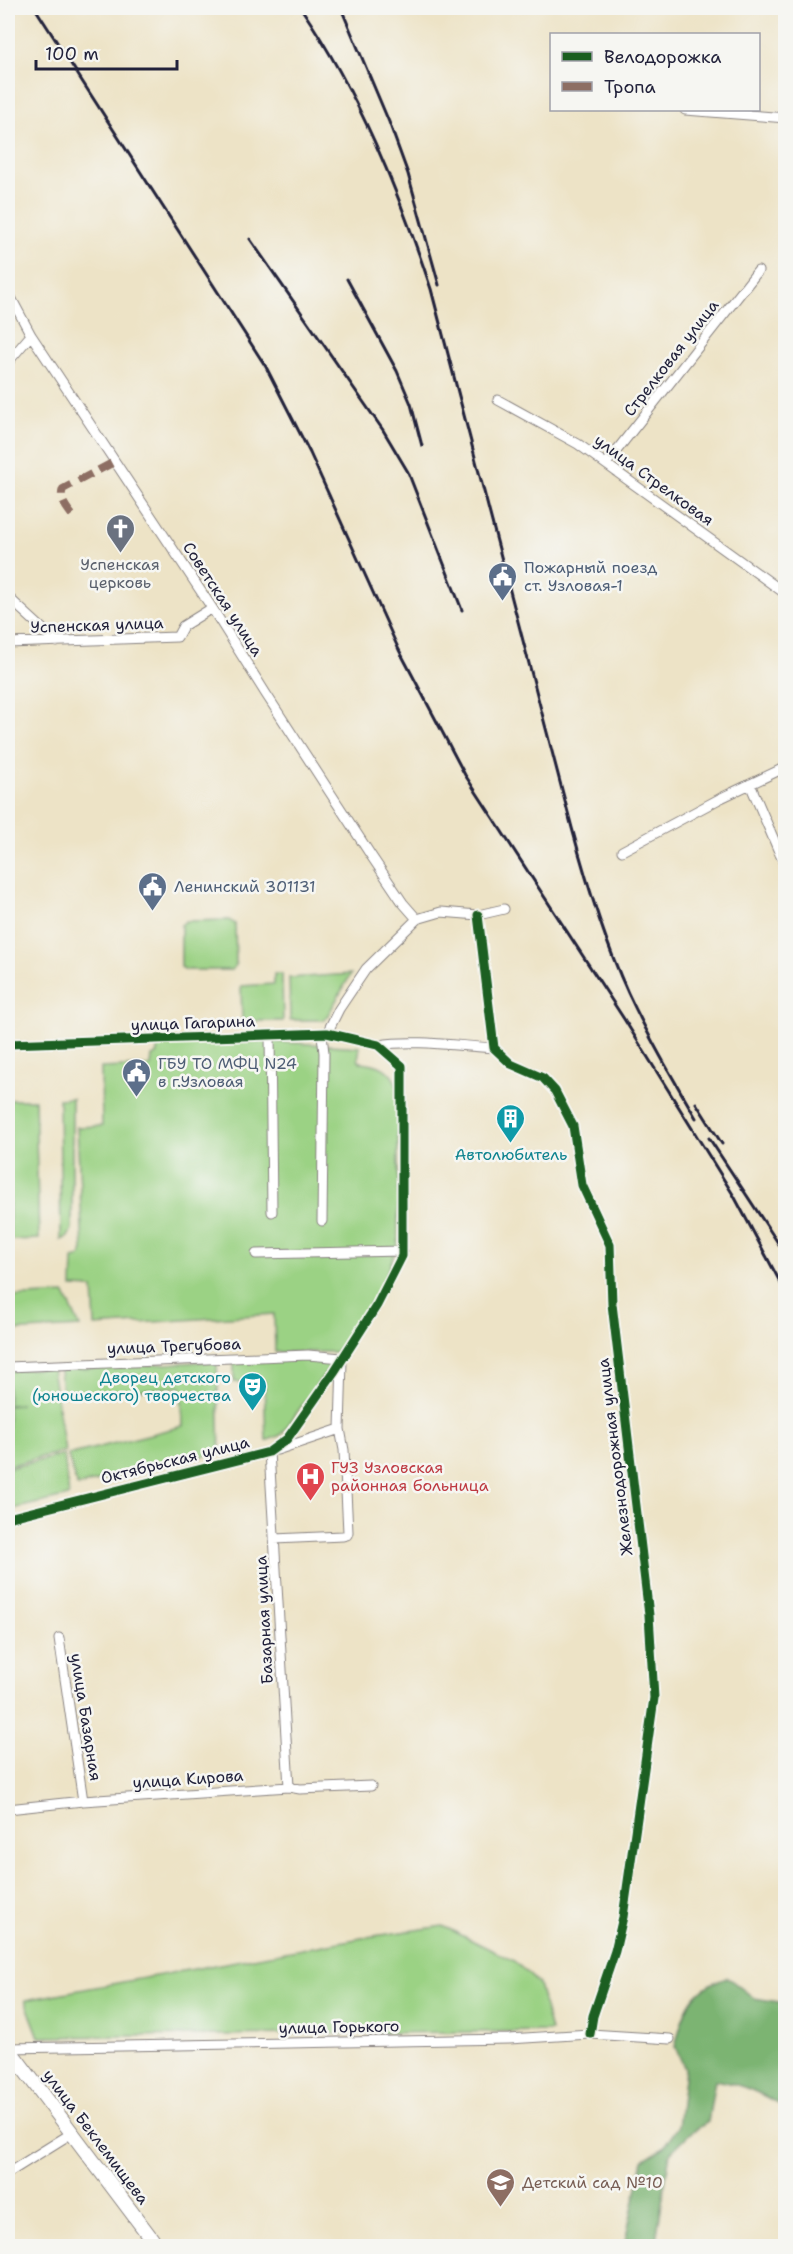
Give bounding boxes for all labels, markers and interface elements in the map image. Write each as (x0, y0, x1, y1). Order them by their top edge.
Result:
scale bar (36, 33, 177, 71)
legend (550, 33, 760, 111)
text: 100 m (45, 42, 99, 66)
text: Велодорожка (604, 45, 722, 69)
text: Тропа (604, 75, 656, 99)
street label: Стрелковая улица (619, 295, 723, 421)
street label: улица Стрелковая (590, 430, 718, 530)
church icon: Успенская церковь (104, 512, 136, 554)
street label: Советская улица (178, 538, 268, 660)
place label: Успенская церковь (80, 554, 160, 593)
place label: Пожарный поезд ст. Узловая-1 (524, 557, 657, 596)
public building icon: Пожарный поезд ст. Узловая-1 (487, 560, 519, 602)
street label: Успенская улица (30, 612, 164, 638)
public building icon: Ленинский 301131 (137, 870, 169, 912)
place label: Ленинский 301131 (174, 876, 316, 897)
street label: улица Гагарина (130, 1010, 256, 1036)
place label: ГБУ ТО МФЦ N24 в г.Узловая (158, 1053, 297, 1092)
public building icon: ГБУ ТО МФЦ N24 в г.Узловая (121, 1056, 153, 1098)
building icon: Автолюбитель (495, 1102, 527, 1144)
place label: Автолюбитель (455, 1144, 567, 1165)
street label: улица Трегубова (107, 1333, 241, 1359)
street label: Железнодорожная улица (592, 1357, 638, 1557)
place label: Дворец детского (юношеского) творчества (32, 1367, 231, 1406)
theatre icon: Дворец детского (юношеского) творчества (236, 1370, 268, 1412)
street label: Октябрьская улица (99, 1431, 251, 1489)
place label: ГУЗ Узловская районная больница (331, 1457, 489, 1496)
hospital icon: ГУЗ Узловская районная больница (294, 1460, 326, 1502)
street label: Базарная улица (250, 1555, 278, 1685)
street label: улица Базарная (66, 1652, 106, 1782)
street label: улица Кирова (132, 1765, 244, 1793)
street label: улица Горького (278, 2015, 400, 2039)
street label: улица Беклемищева (38, 2065, 154, 2209)
school or university icon: Детский сад №10 (485, 2166, 517, 2208)
place label: Детский сад №10 (522, 2172, 663, 2193)

